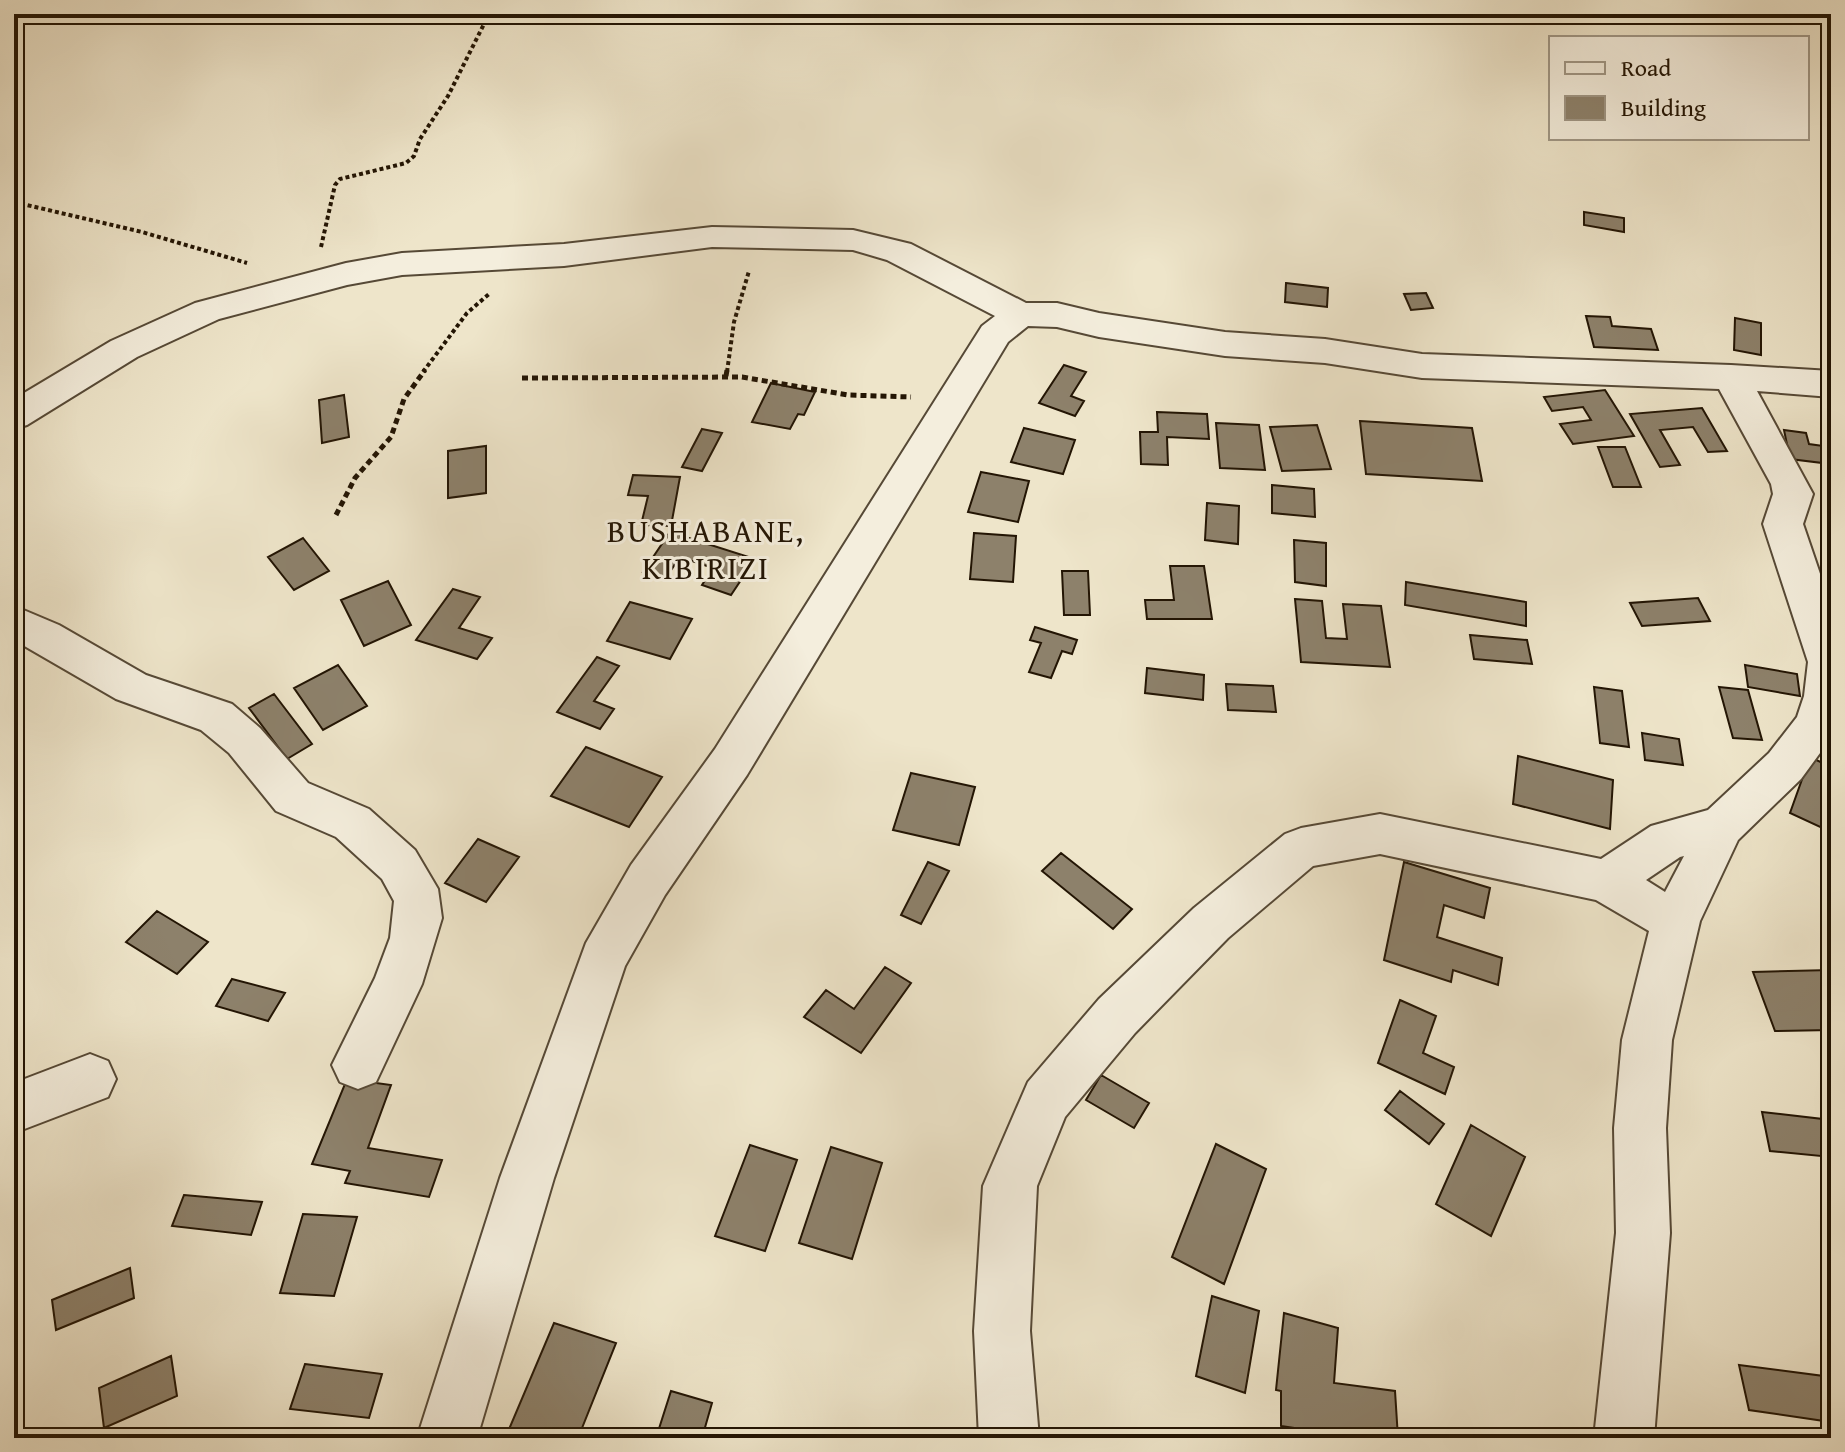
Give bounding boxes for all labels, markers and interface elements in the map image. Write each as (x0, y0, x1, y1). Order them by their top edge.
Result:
legend (1549, 36, 1809, 140)
text: Road (1621, 50, 1671, 85)
text: Building (1621, 90, 1706, 125)
district label: BUSHABANE, KIBIRIZI (607, 507, 805, 591)

